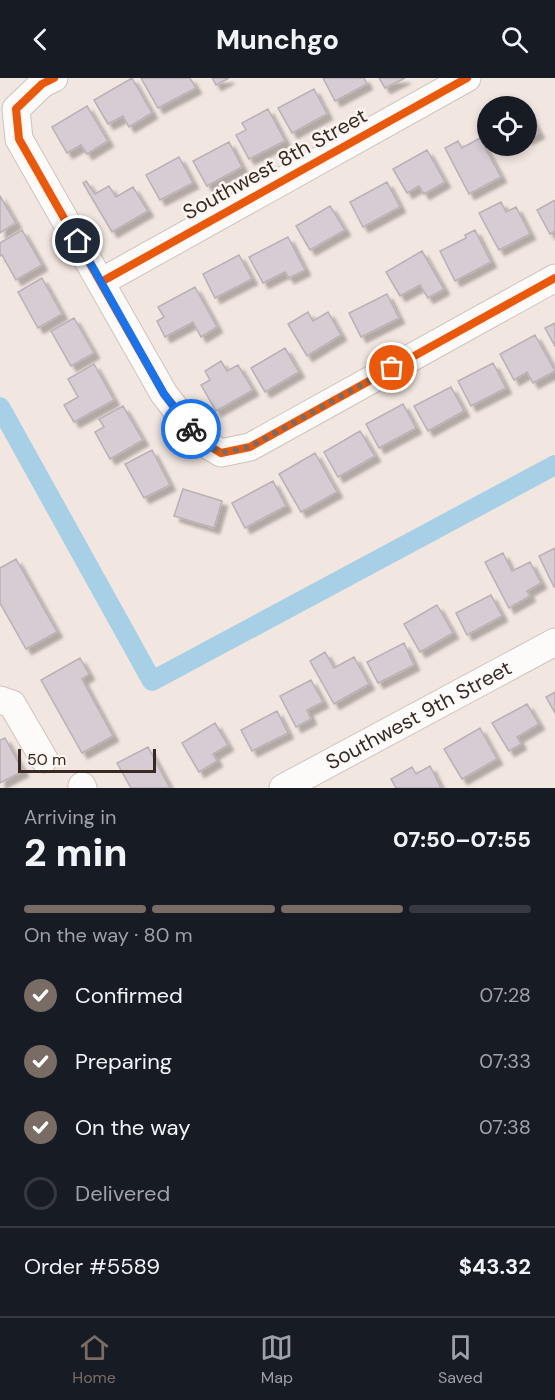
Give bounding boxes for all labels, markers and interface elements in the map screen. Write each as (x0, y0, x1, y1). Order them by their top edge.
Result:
text: Munchgo (216, 22, 339, 57)
icon: back (24, 23, 57, 56)
icon: search (498, 23, 531, 56)
map controls (477, 96, 537, 156)
button: locate (477, 96, 537, 156)
street label: Southwest 8th Street (178, 102, 372, 226)
pin (52, 215, 103, 266)
icon: home (61, 224, 94, 257)
pin (366, 342, 417, 393)
icon: bag (375, 351, 408, 384)
courier (161, 399, 221, 459)
icon: bike (175, 413, 208, 446)
street label: Southwest 9th Street (321, 654, 517, 776)
scale bar (18, 746, 156, 774)
text: 50 m (27, 749, 66, 770)
text: Arriving in (24, 804, 116, 830)
text: 07:50–07:55 (393, 825, 531, 854)
text: 2 min (24, 827, 128, 878)
text: On the way · 80 m (24, 922, 192, 948)
icon: check (24, 979, 57, 1012)
text: Confirmed (75, 981, 183, 1010)
text: 07:28 (480, 982, 531, 1008)
icon: check (24, 1045, 57, 1078)
text: Preparing (75, 1047, 172, 1076)
text: 07:33 (479, 1048, 531, 1074)
icon: check (24, 1111, 57, 1144)
text: On the way (75, 1113, 190, 1142)
text: 07:38 (479, 1114, 531, 1140)
text: Delivered (75, 1179, 170, 1208)
text: Order #5589 (24, 1252, 160, 1281)
text: $43.32 (459, 1252, 531, 1281)
tab: Home (72, 1331, 116, 1388)
tab: Map (260, 1331, 293, 1388)
tab: Saved (438, 1331, 483, 1388)

